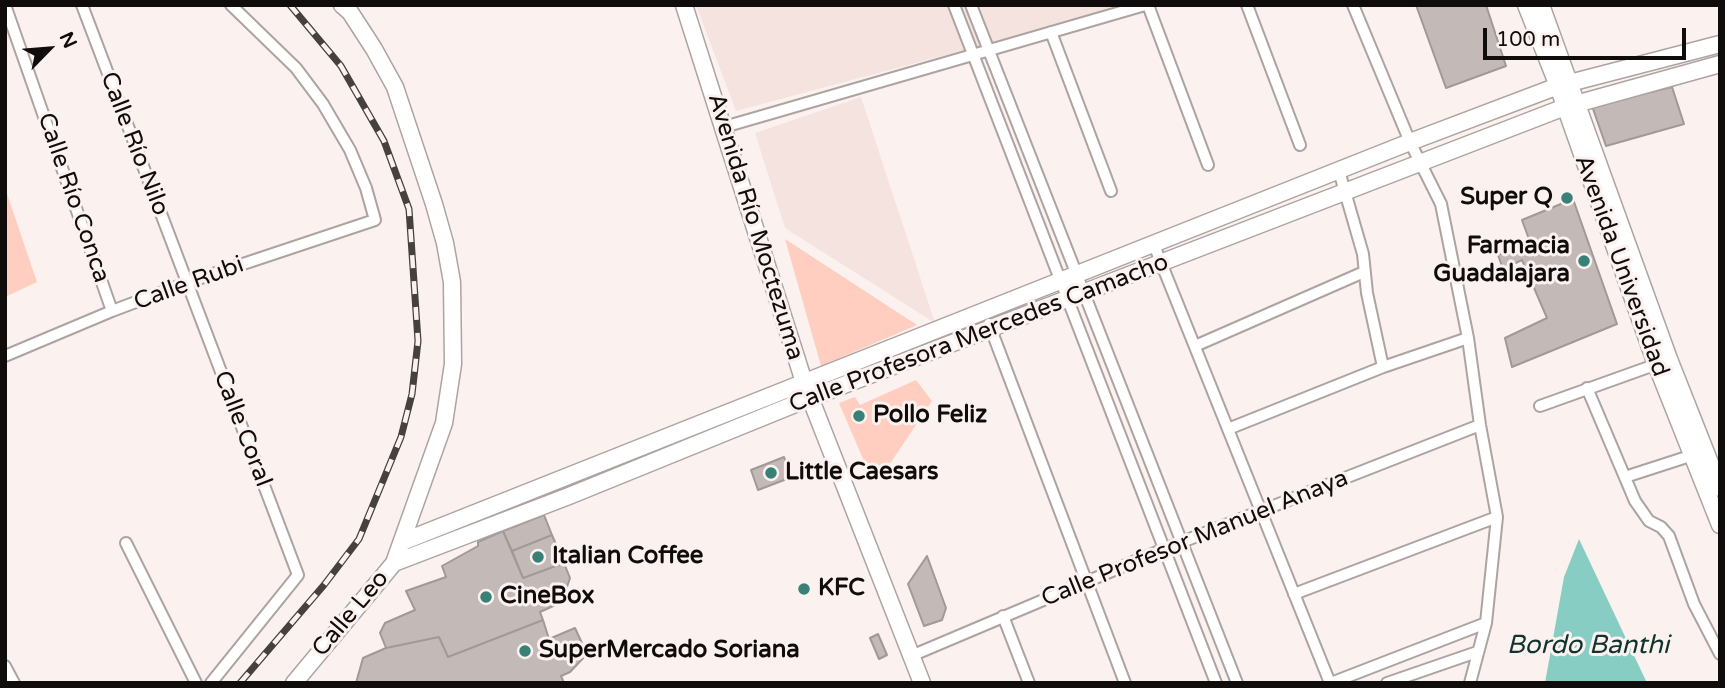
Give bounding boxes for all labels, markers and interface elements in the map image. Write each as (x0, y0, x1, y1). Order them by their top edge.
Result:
north arrow (14, 14, 84, 84)
scale bar (1487, 14, 1690, 58)
text: 100 m (1496, 27, 1560, 52)
text: N (55, 29, 81, 52)
street label: Calle Río Nilo (93, 68, 175, 220)
street label: Avenida Río Moctezuma (701, 90, 809, 364)
street label: Calle Río Conca (30, 109, 116, 287)
street label: Avenida Universidad (1568, 151, 1674, 381)
place label: Super Q (1460, 184, 1553, 212)
marker: Super Q (1559, 190, 1575, 206)
place label: Farmacia Guadalajara (1433, 233, 1570, 289)
street label: Calle Profesora Mercedes Camacho (785, 248, 1173, 420)
street label: Calle Rubi (130, 251, 248, 317)
marker: Farmacia Guadalajara (1576, 253, 1592, 269)
street label: Calle Coral (207, 367, 277, 491)
place label: Pollo Feliz (873, 402, 987, 430)
marker: Pollo Feliz (851, 408, 867, 424)
place label: Little Caesars (785, 459, 938, 487)
street label: Calle Profesor Manuel Anaya (1037, 464, 1353, 614)
marker: Little Caesars (763, 465, 779, 481)
place label: Italian Coffee (552, 543, 703, 571)
marker: Italian Coffee (530, 549, 546, 565)
street label: Calle Leo (307, 565, 395, 663)
place label: KFC (818, 575, 865, 603)
marker: KFC (796, 581, 812, 597)
place label: CineBox (500, 583, 594, 611)
marker: CineBox (478, 589, 494, 605)
water label: Bordo Banthi (1507, 630, 1669, 662)
place label: SuperMercado Soriana (539, 637, 800, 665)
marker: SuperMercado Soriana (517, 643, 533, 659)

